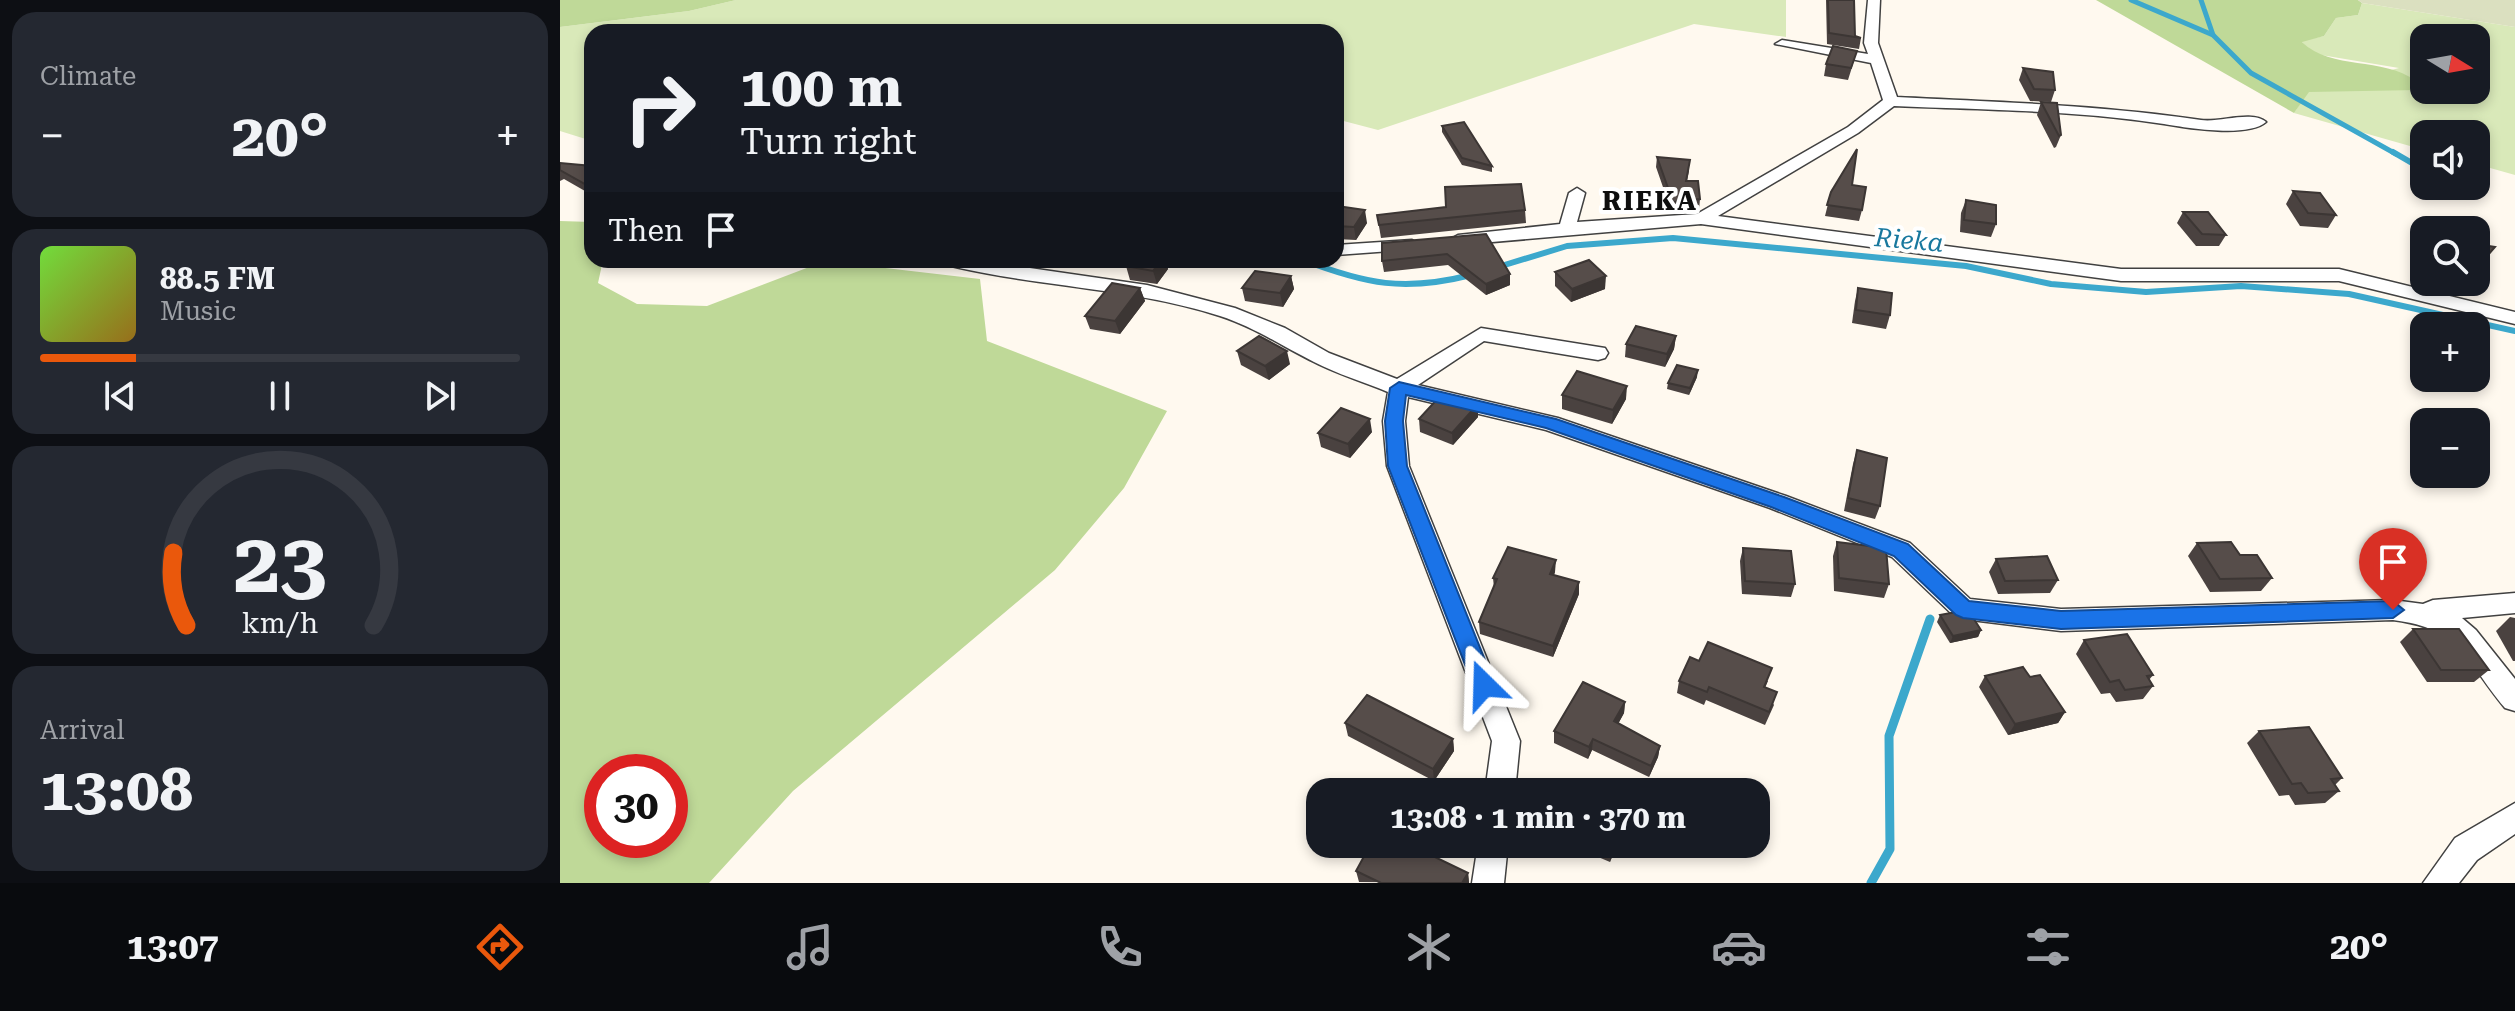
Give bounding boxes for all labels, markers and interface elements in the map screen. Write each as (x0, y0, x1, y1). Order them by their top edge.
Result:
north arrow (2410, 24, 2490, 104)
map controls (2410, 24, 2490, 488)
text: 100 m (740, 54, 902, 120)
icon: right (608, 56, 712, 160)
text: Climate (40, 61, 136, 91)
text: 20° (231, 100, 329, 171)
text: − (40, 110, 65, 162)
text: + (495, 110, 520, 162)
button: sound (2410, 120, 2490, 200)
text: Turn right (740, 121, 917, 163)
district label: RIEKA (1602, 186, 1698, 216)
icon: arrive (699, 208, 743, 252)
text: Then (608, 213, 683, 248)
button: search (2410, 216, 2490, 296)
water label: Rieka (1872, 222, 1945, 258)
text: 88.5 FM (160, 261, 275, 296)
text: Music (160, 296, 236, 326)
button: + (2410, 312, 2490, 392)
icon: previous (98, 374, 142, 418)
icon: pause (258, 374, 302, 418)
icon: next (418, 374, 462, 418)
button: − (2410, 408, 2490, 488)
text: 23 (233, 515, 327, 612)
pin (2359, 528, 2427, 610)
icon: arrive (2371, 540, 2415, 584)
text: km/h (242, 606, 318, 640)
position arrow (1442, 643, 1526, 727)
text: Arrival (40, 715, 125, 745)
text: 13:08 (40, 754, 193, 825)
speed limit sign: 30 (584, 754, 688, 858)
text: 13:08 · 1 min · 370 m (1390, 800, 1686, 835)
icon: directions (472, 919, 528, 975)
icon: music (782, 919, 838, 975)
icon: phone (1092, 919, 1148, 975)
icon: climate (1401, 919, 1457, 975)
icon: car (1711, 919, 1767, 975)
icon: filters (2020, 919, 2076, 975)
text: 13:07 (127, 926, 219, 968)
text: 20° (2330, 926, 2388, 968)

